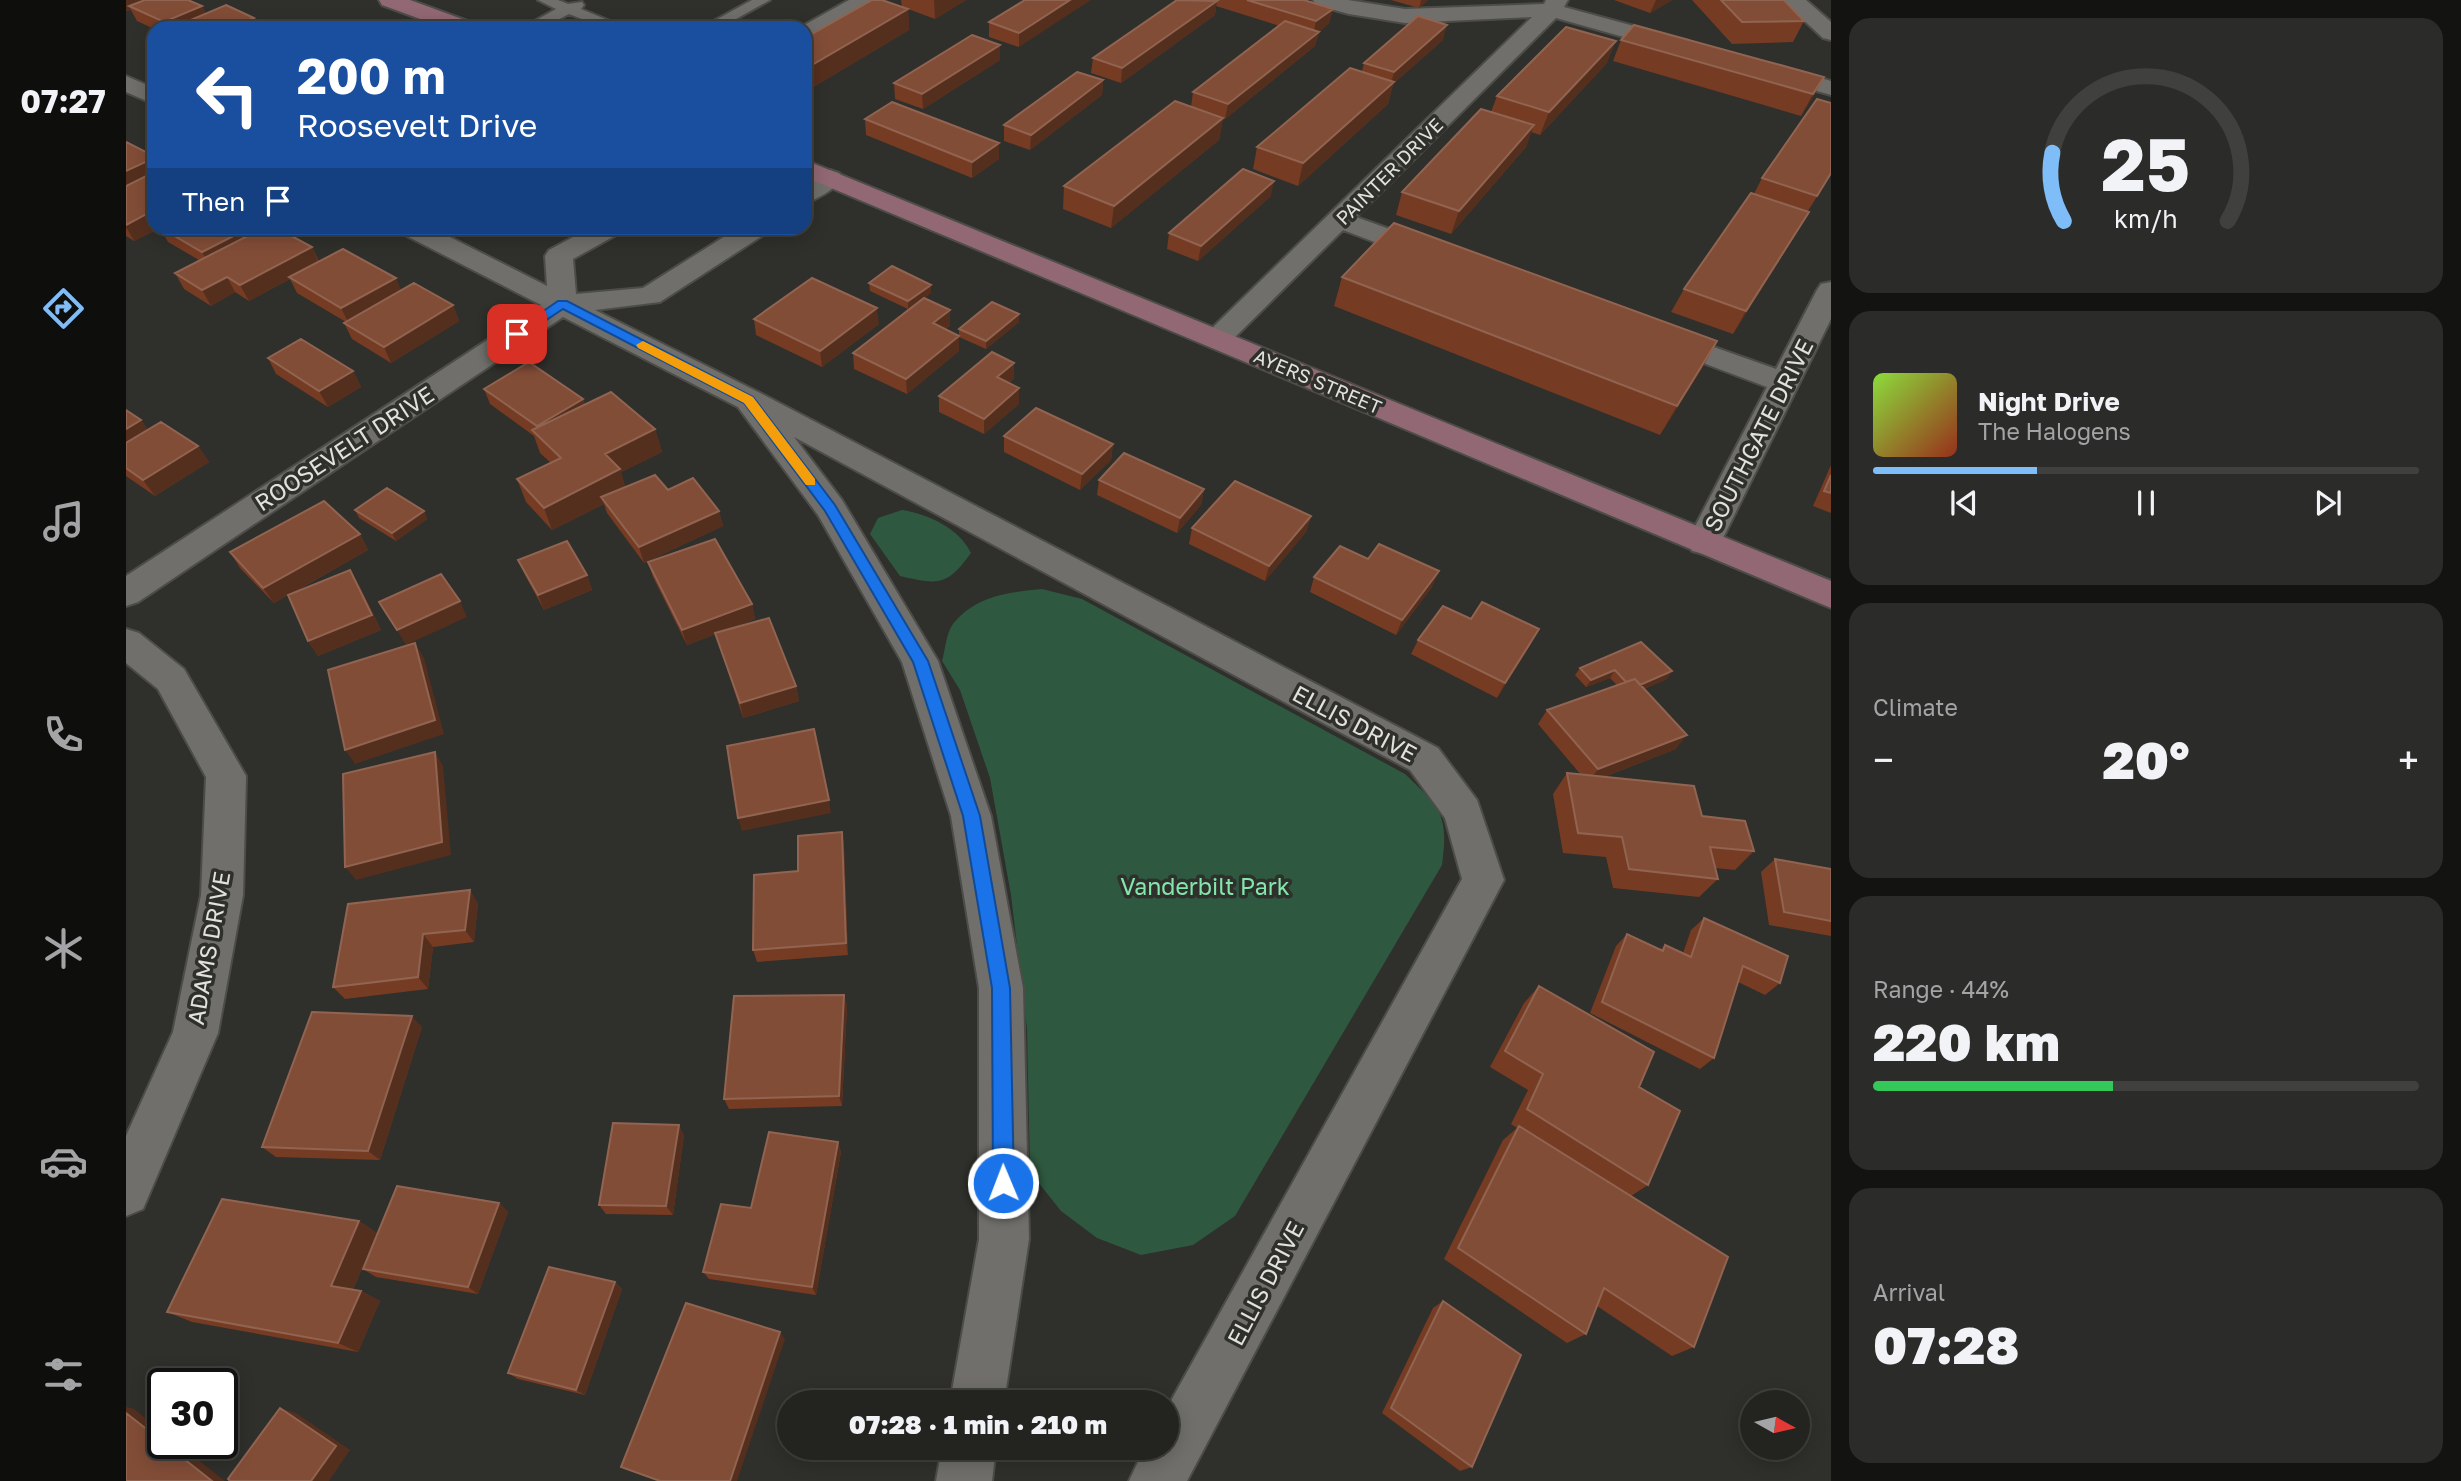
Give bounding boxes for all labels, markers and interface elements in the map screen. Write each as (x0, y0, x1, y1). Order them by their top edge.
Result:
text: 200 m (297, 46, 446, 105)
icon: left (182, 49, 273, 140)
text: 07:27 (20, 82, 106, 120)
text: Roosevelt Drive (297, 106, 537, 144)
street label: PAINTER DRIVE (1331, 113, 1447, 229)
text: 25 (2102, 121, 2190, 208)
icon: arrive (259, 182, 297, 220)
text: Then (182, 186, 245, 217)
text: km/h (2114, 203, 2178, 234)
icon: directions (39, 284, 88, 333)
pin (487, 304, 547, 364)
icon: arrive (498, 315, 536, 353)
street label: SOUTHGATE DRIVE (1697, 334, 1819, 536)
street label: AYERS STREET (1251, 344, 1385, 418)
street label: ROOSEVELT DRIVE (249, 380, 439, 516)
text: Night Drive (1978, 386, 2120, 417)
text: The Halogens (1978, 417, 2131, 445)
icon: previous (1945, 484, 1983, 522)
icon: pause (2127, 484, 2165, 522)
icon: next (2309, 484, 2347, 522)
icon: music (39, 497, 88, 546)
street label: ELLIS DRIVE (1288, 679, 1422, 767)
text: Climate (1873, 693, 1958, 721)
icon: phone (39, 710, 88, 759)
text: 20° (2103, 728, 2189, 790)
text: − (1873, 737, 1894, 782)
text: + (2398, 737, 2419, 782)
street label: ADAMS DRIVE (181, 869, 235, 1027)
park label: Vanderbilt Park (1120, 872, 1290, 900)
icon: climate (39, 924, 88, 973)
text: Range · 44% (1873, 975, 2009, 1003)
text: 220 km (1873, 1010, 2060, 1072)
icon: car (39, 1137, 88, 1186)
position arrow (966, 1146, 1040, 1220)
street label: ELLIS DRIVE (1221, 1216, 1309, 1350)
text: Arrival (1873, 1278, 1945, 1306)
text: 07:28 (1873, 1313, 2019, 1375)
icon: filters (39, 1350, 88, 1399)
speed limit sign: 30 (147, 1368, 238, 1459)
north arrow (1740, 1390, 1810, 1460)
map controls (1740, 1390, 1810, 1460)
text: 07:28 · 1 min · 210 m (849, 1409, 1107, 1440)

